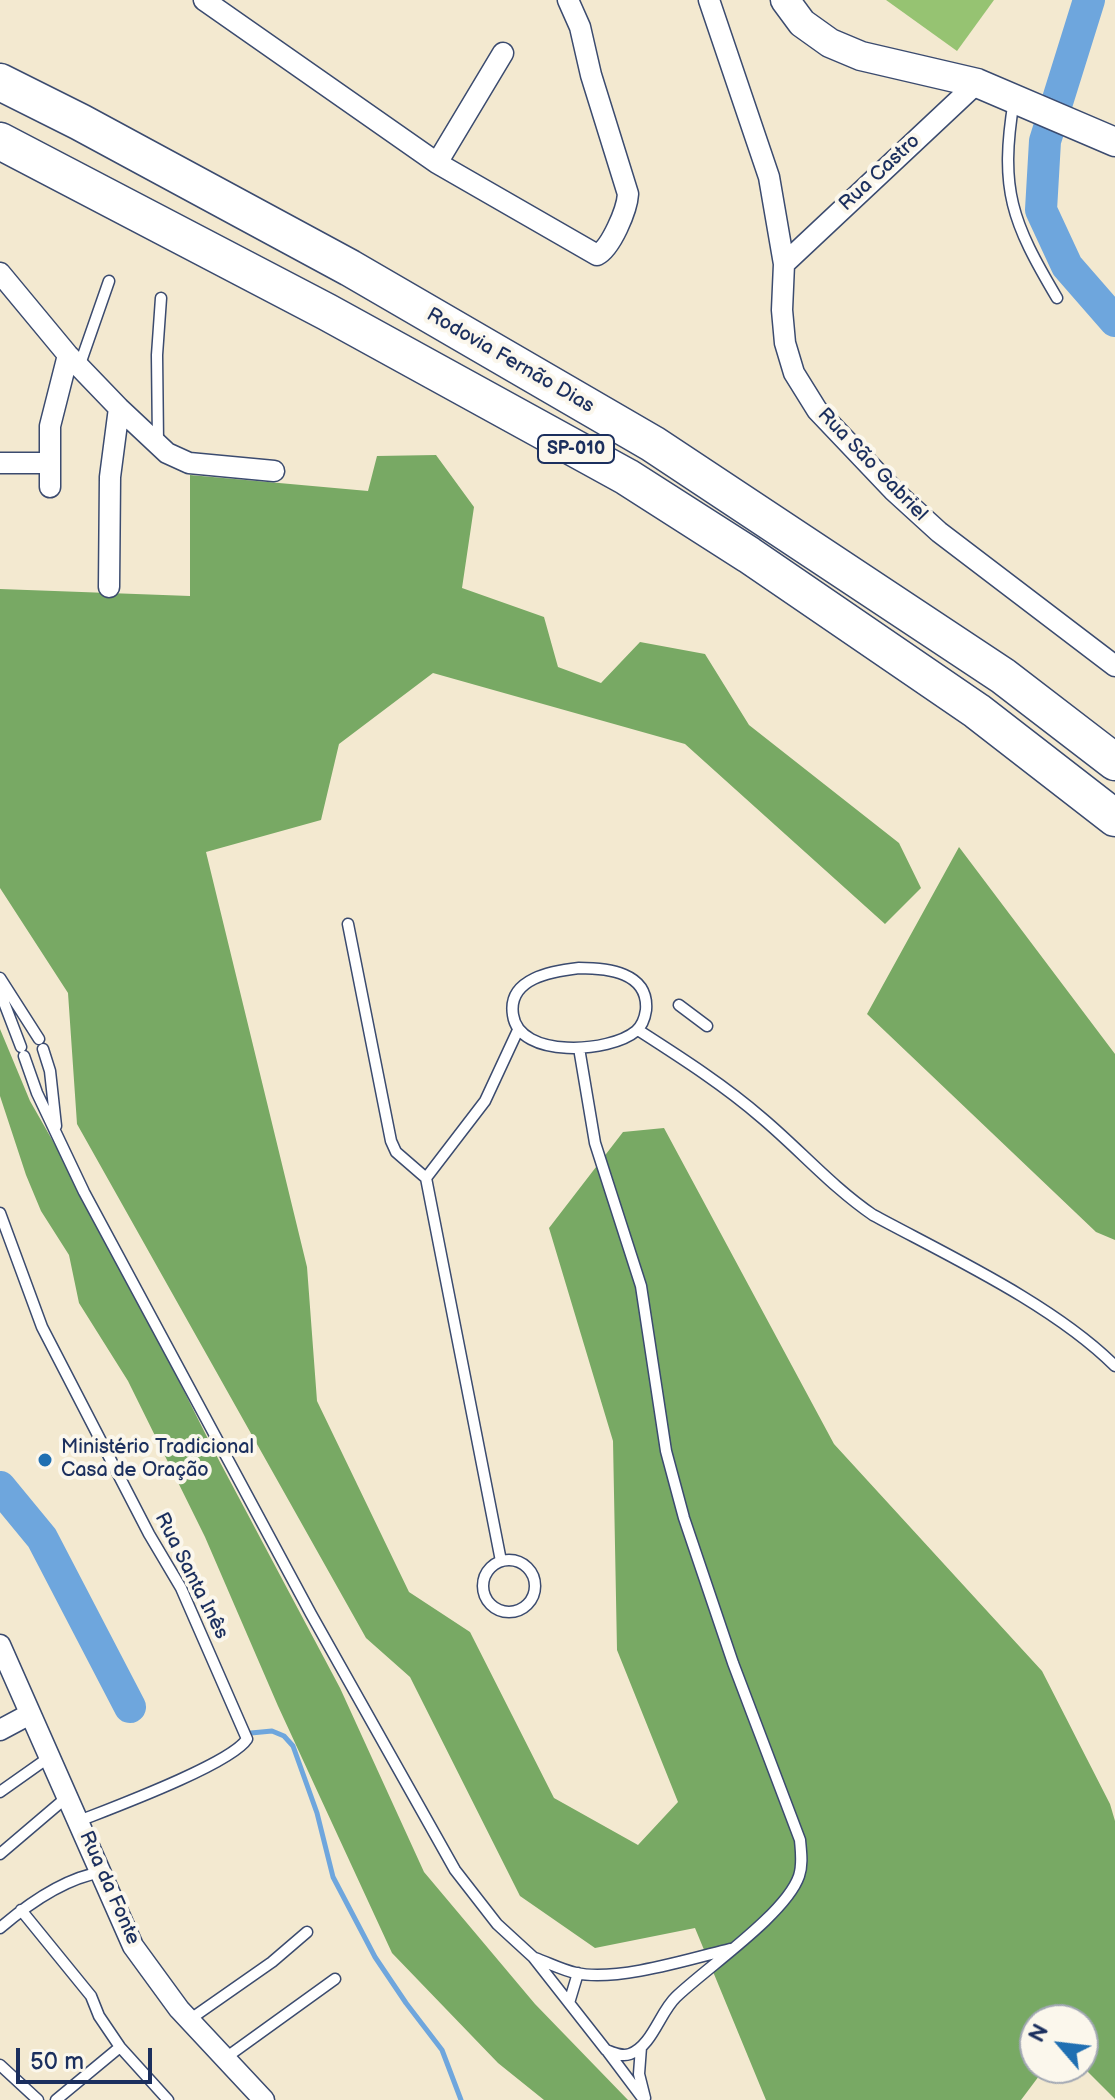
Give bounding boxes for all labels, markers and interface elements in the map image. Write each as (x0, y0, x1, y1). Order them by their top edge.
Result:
street label: Rua Castro (835, 129, 925, 217)
street label: Rodovia Fernão Dias (422, 303, 598, 419)
street label: Rua São Gabriel (812, 403, 932, 527)
road number: SP-010 (538, 435, 614, 463)
place label: Ministério Tradicional Casa de Oração (61, 1436, 254, 1483)
marker: Ministério Tradicional Casa de Oração (36, 1451, 54, 1469)
street label: Rua Santa Inês (149, 1509, 233, 1643)
street label: Rua da Fonte (73, 1828, 145, 1948)
north arrow (1019, 2004, 1099, 2084)
text: N (1023, 2020, 1055, 2047)
scale bar (20, 2032, 156, 2082)
text: 50 m (30, 2047, 84, 2076)

